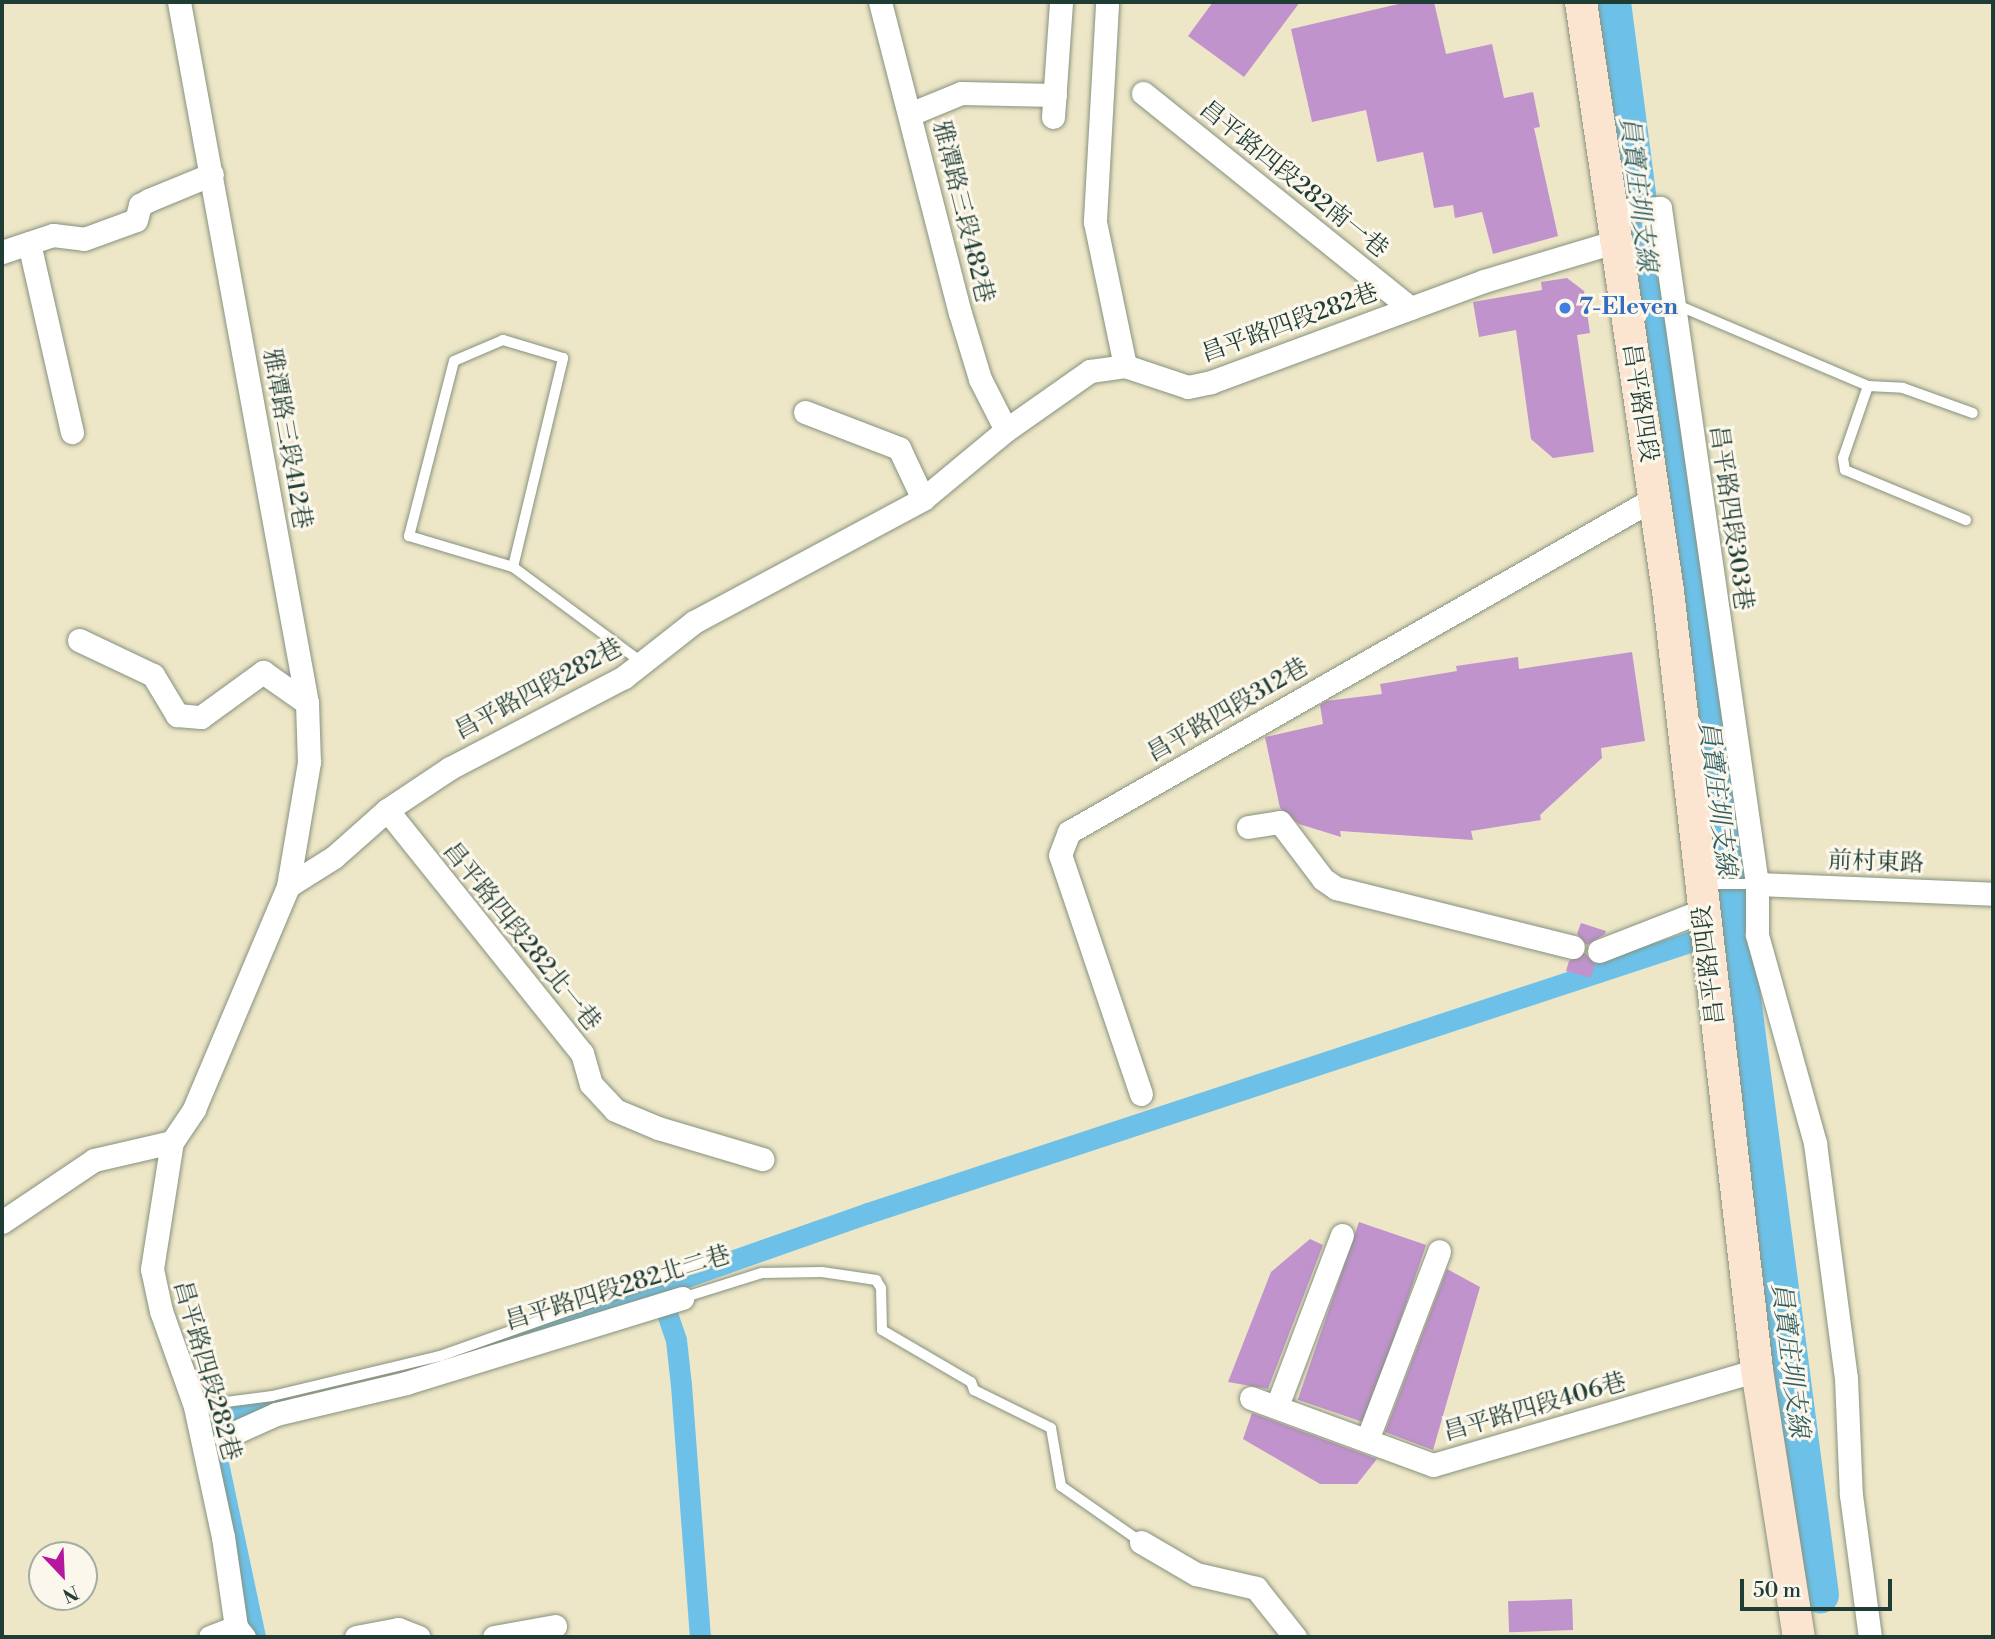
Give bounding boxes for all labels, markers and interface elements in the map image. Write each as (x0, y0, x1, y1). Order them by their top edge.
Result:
street label: 昌平路四段282南一巷 (1193, 95, 1393, 265)
water label: 員寶庄圳支線 (1612, 115, 1662, 273)
street label: 雅潭路三段482巷 (925, 118, 999, 306)
street label: 昌平路四段282巷 (1198, 279, 1382, 369)
place label: 7-Eleven (1579, 294, 1678, 322)
marker: 7-Eleven (1557, 300, 1573, 316)
street label: 昌平路四段 (1615, 341, 1663, 465)
street label: 雅潭路三段412巷 (256, 346, 316, 532)
street label: 昌平路四段303巷 (1703, 424, 1757, 612)
street label: 昌平路四段282巷 (450, 634, 628, 746)
street label: 昌平路四段312巷 (1142, 653, 1314, 769)
water label: 員寶庄圳支線 (1691, 719, 1741, 877)
street label: 昌平路四段282北一巷 (436, 837, 606, 1037)
street label: 前村東路 (1828, 847, 1924, 879)
street label: 昌平路四段 (1688, 904, 1732, 1026)
street label: 昌平路四段282北二巷 (502, 1241, 734, 1337)
street label: 昌平路四段282巷 (167, 1278, 245, 1464)
water label: 員寶庄圳支線 (1764, 1281, 1814, 1439)
street label: 昌平路四段406巷 (1440, 1368, 1630, 1448)
north arrow (28, 1541, 98, 1611)
scale bar (1743, 1566, 1895, 1610)
text: 50 m (1753, 1578, 1801, 1604)
text: N (59, 1580, 82, 1607)

